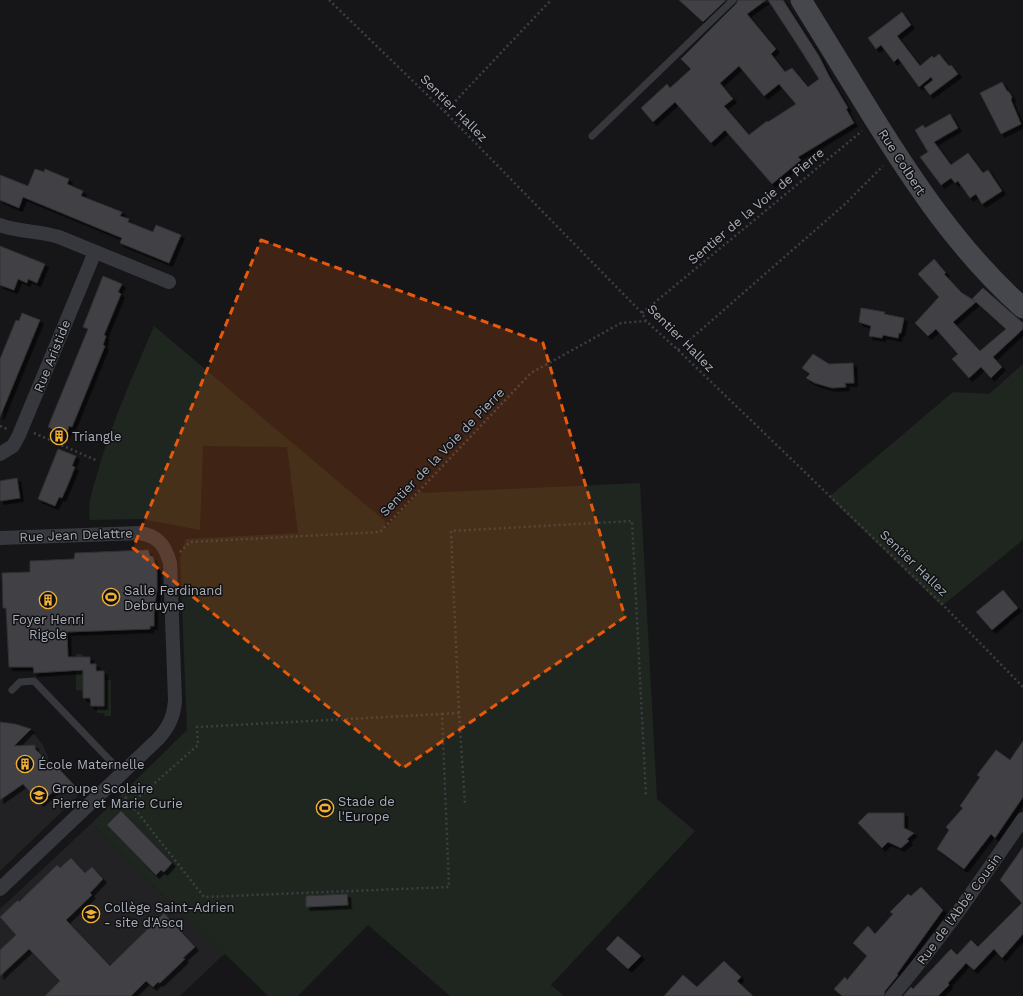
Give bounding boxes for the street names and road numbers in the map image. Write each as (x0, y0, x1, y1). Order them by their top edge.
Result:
street label: Sentier Hallez (417, 71, 491, 145)
street label: Rue Colbert (875, 126, 929, 198)
street label: Sentier de la Voie de Pierre (685, 145, 827, 267)
street label: Sentier Hallez (644, 301, 718, 375)
street label: Rue Aristide (31, 318, 73, 394)
street label: Sentier de la Voie de Pierre (377, 385, 507, 519)
street label: Rue Jean Delattre (19, 526, 133, 544)
street label: Sentier Hallez (877, 527, 951, 599)
street label: Rue de l'Abbé Cousin (914, 850, 1004, 968)

